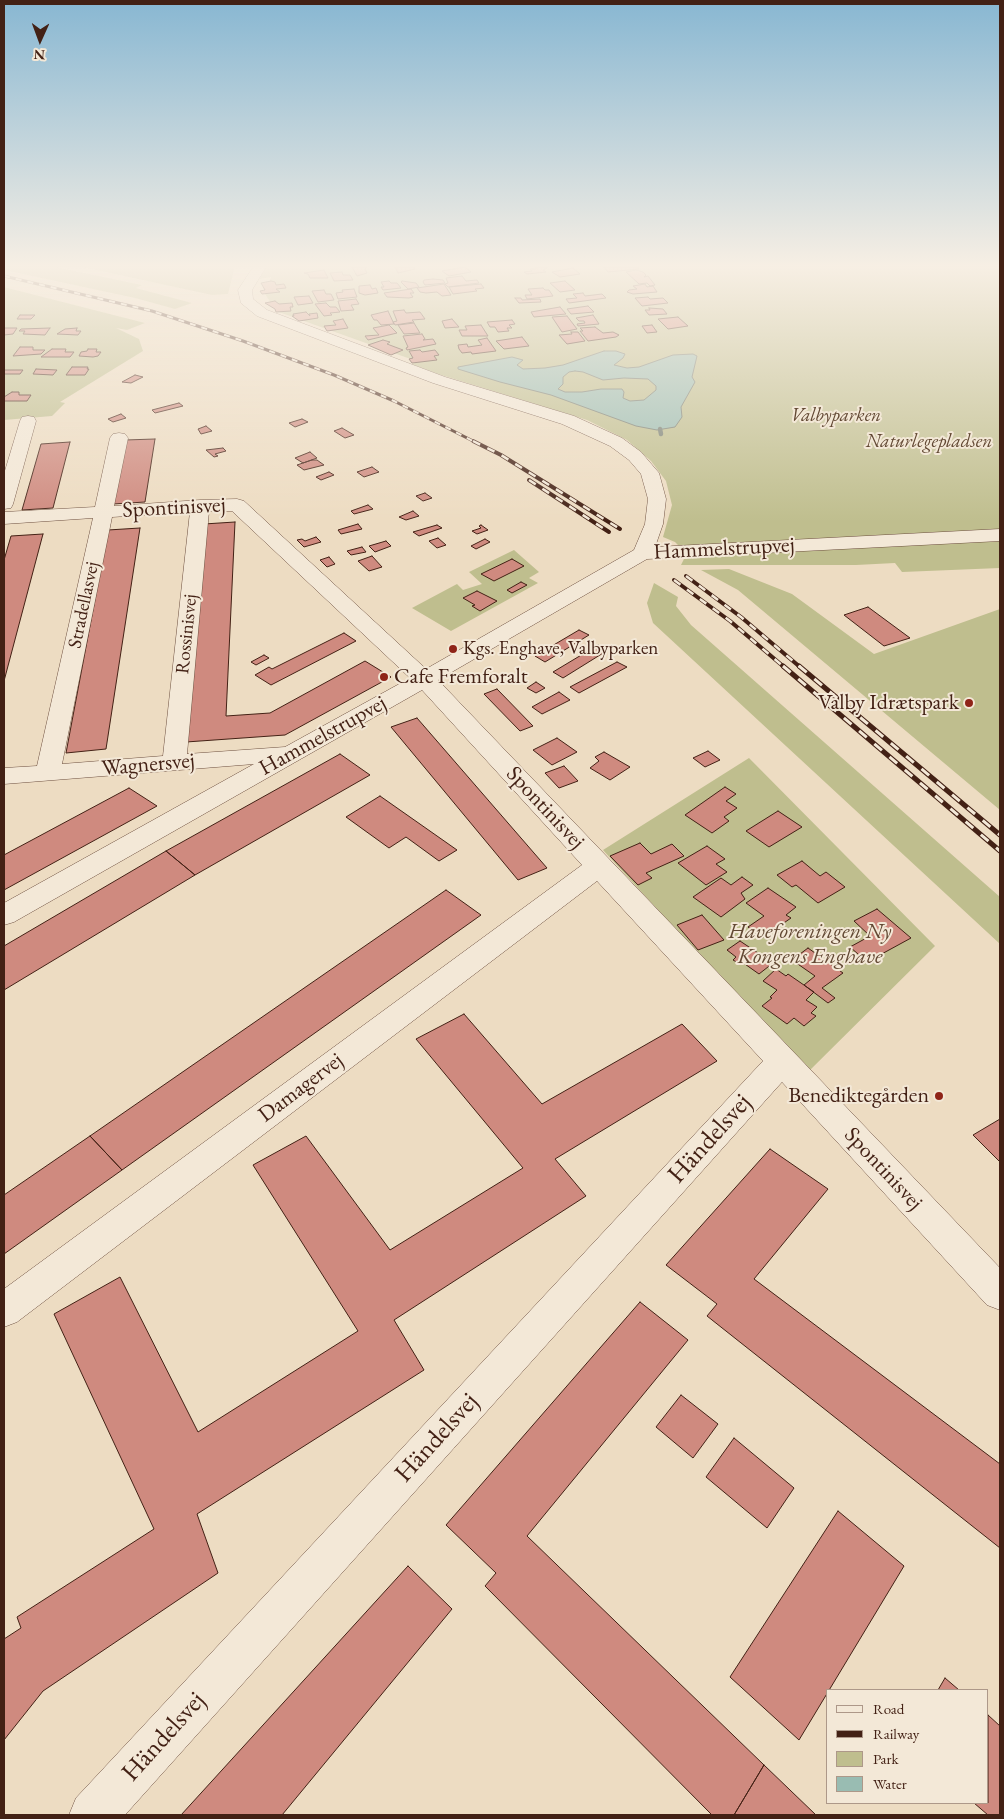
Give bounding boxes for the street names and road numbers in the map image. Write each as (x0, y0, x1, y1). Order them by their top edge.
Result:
street label: Spontinisvej (122, 492, 226, 524)
street label: Hammelstrupvej (653, 532, 795, 566)
street label: Stradellasvej (64, 560, 104, 650)
street label: Rossinisvej (171, 593, 203, 675)
street label: Hammelstrupvej (255, 690, 391, 782)
street label: Wagnersvej (100, 748, 196, 782)
street label: Spontinisvej (500, 761, 590, 855)
street label: Damagervej (253, 1048, 349, 1128)
street label: Händelsvej (662, 1088, 758, 1190)
street label: Spontinisvej (838, 1122, 928, 1216)
street label: Händelsvej (389, 1387, 485, 1489)
street label: Händelsvej (116, 1686, 212, 1788)

